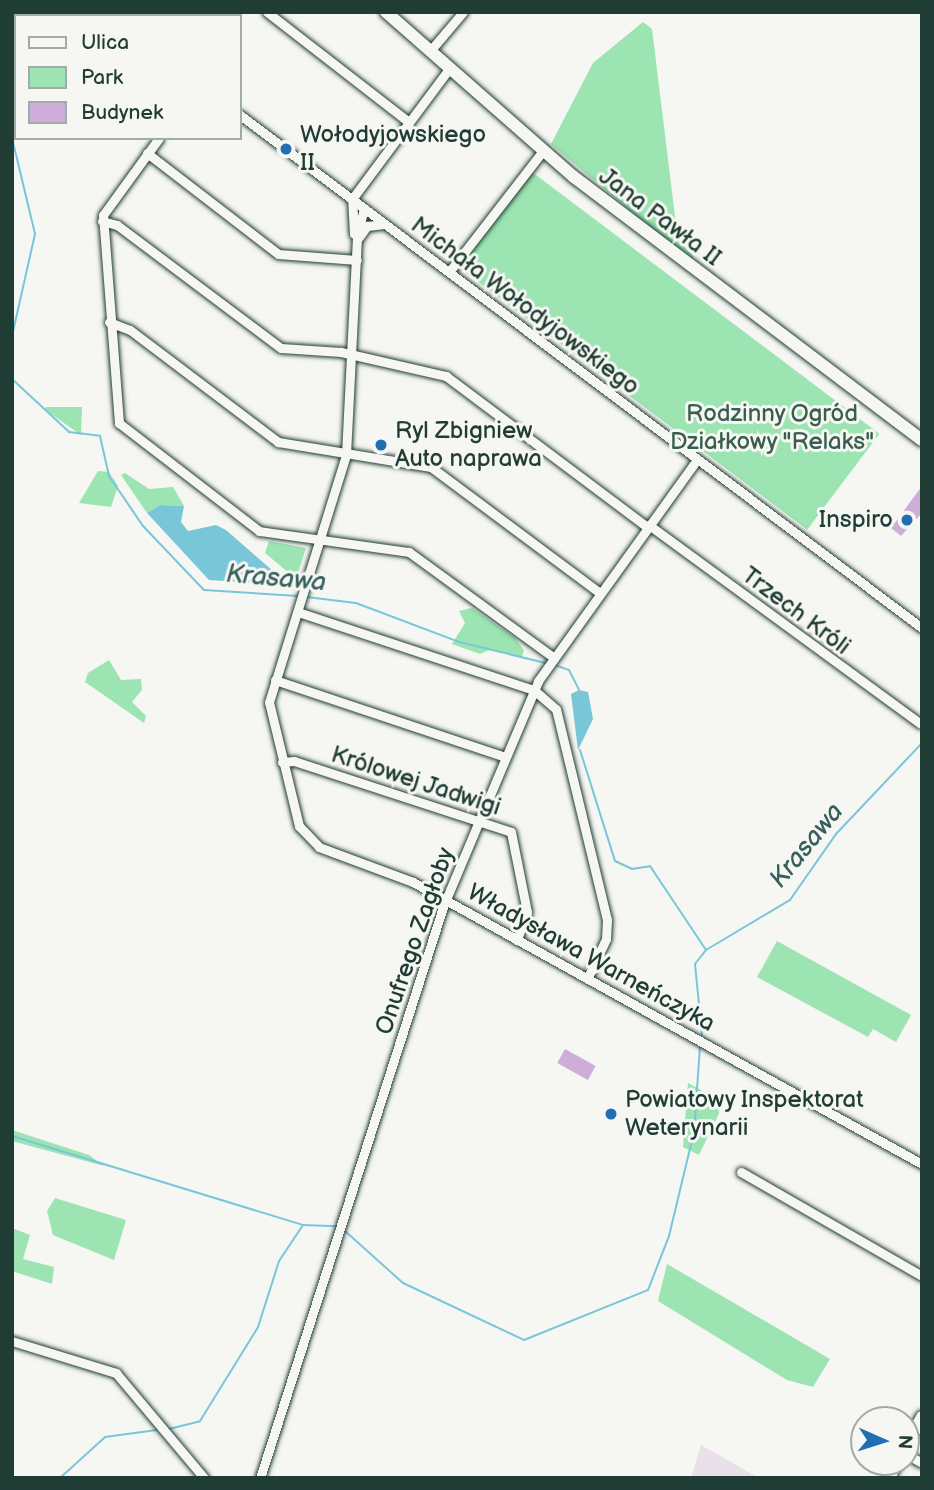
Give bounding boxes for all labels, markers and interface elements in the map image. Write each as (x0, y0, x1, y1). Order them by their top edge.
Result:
legend (14, 14, 242, 140)
text: Ulica (81, 30, 129, 55)
text: Park (81, 65, 123, 90)
text: Budynek (81, 100, 163, 125)
place label: Wołodyjowskiego II (300, 121, 486, 177)
marker: Wołodyjowskiego II (278, 141, 294, 157)
street label: Jana Pawła II (593, 162, 727, 272)
street label: Michała Wołodyjowskiego (405, 210, 645, 402)
park label: Rodzinny Ogród Działkowy "Relaks" (669, 400, 875, 456)
place label: Ryl Zbigniew Auto naprawa (395, 417, 542, 473)
marker: Ryl Zbigniew Auto naprawa (373, 437, 389, 453)
place label: Inspiro (819, 506, 893, 534)
marker: Inspiro (899, 512, 915, 528)
water label: Krasawa (225, 559, 327, 599)
street label: Trzech Króli (736, 561, 856, 661)
street label: Królowej Jadwigi (327, 740, 505, 822)
water label: Krasawa (763, 797, 851, 895)
street label: Onufrego Zagłoby (369, 844, 461, 1038)
street label: Władysława Warneńczyka (462, 878, 720, 1038)
place label: Powiatowy Inspektorat Weterynarii (625, 1086, 865, 1142)
marker: Powiatowy Inspektorat Weterynarii (603, 1106, 619, 1122)
north arrow (850, 1406, 920, 1476)
text: N (893, 1434, 916, 1450)

